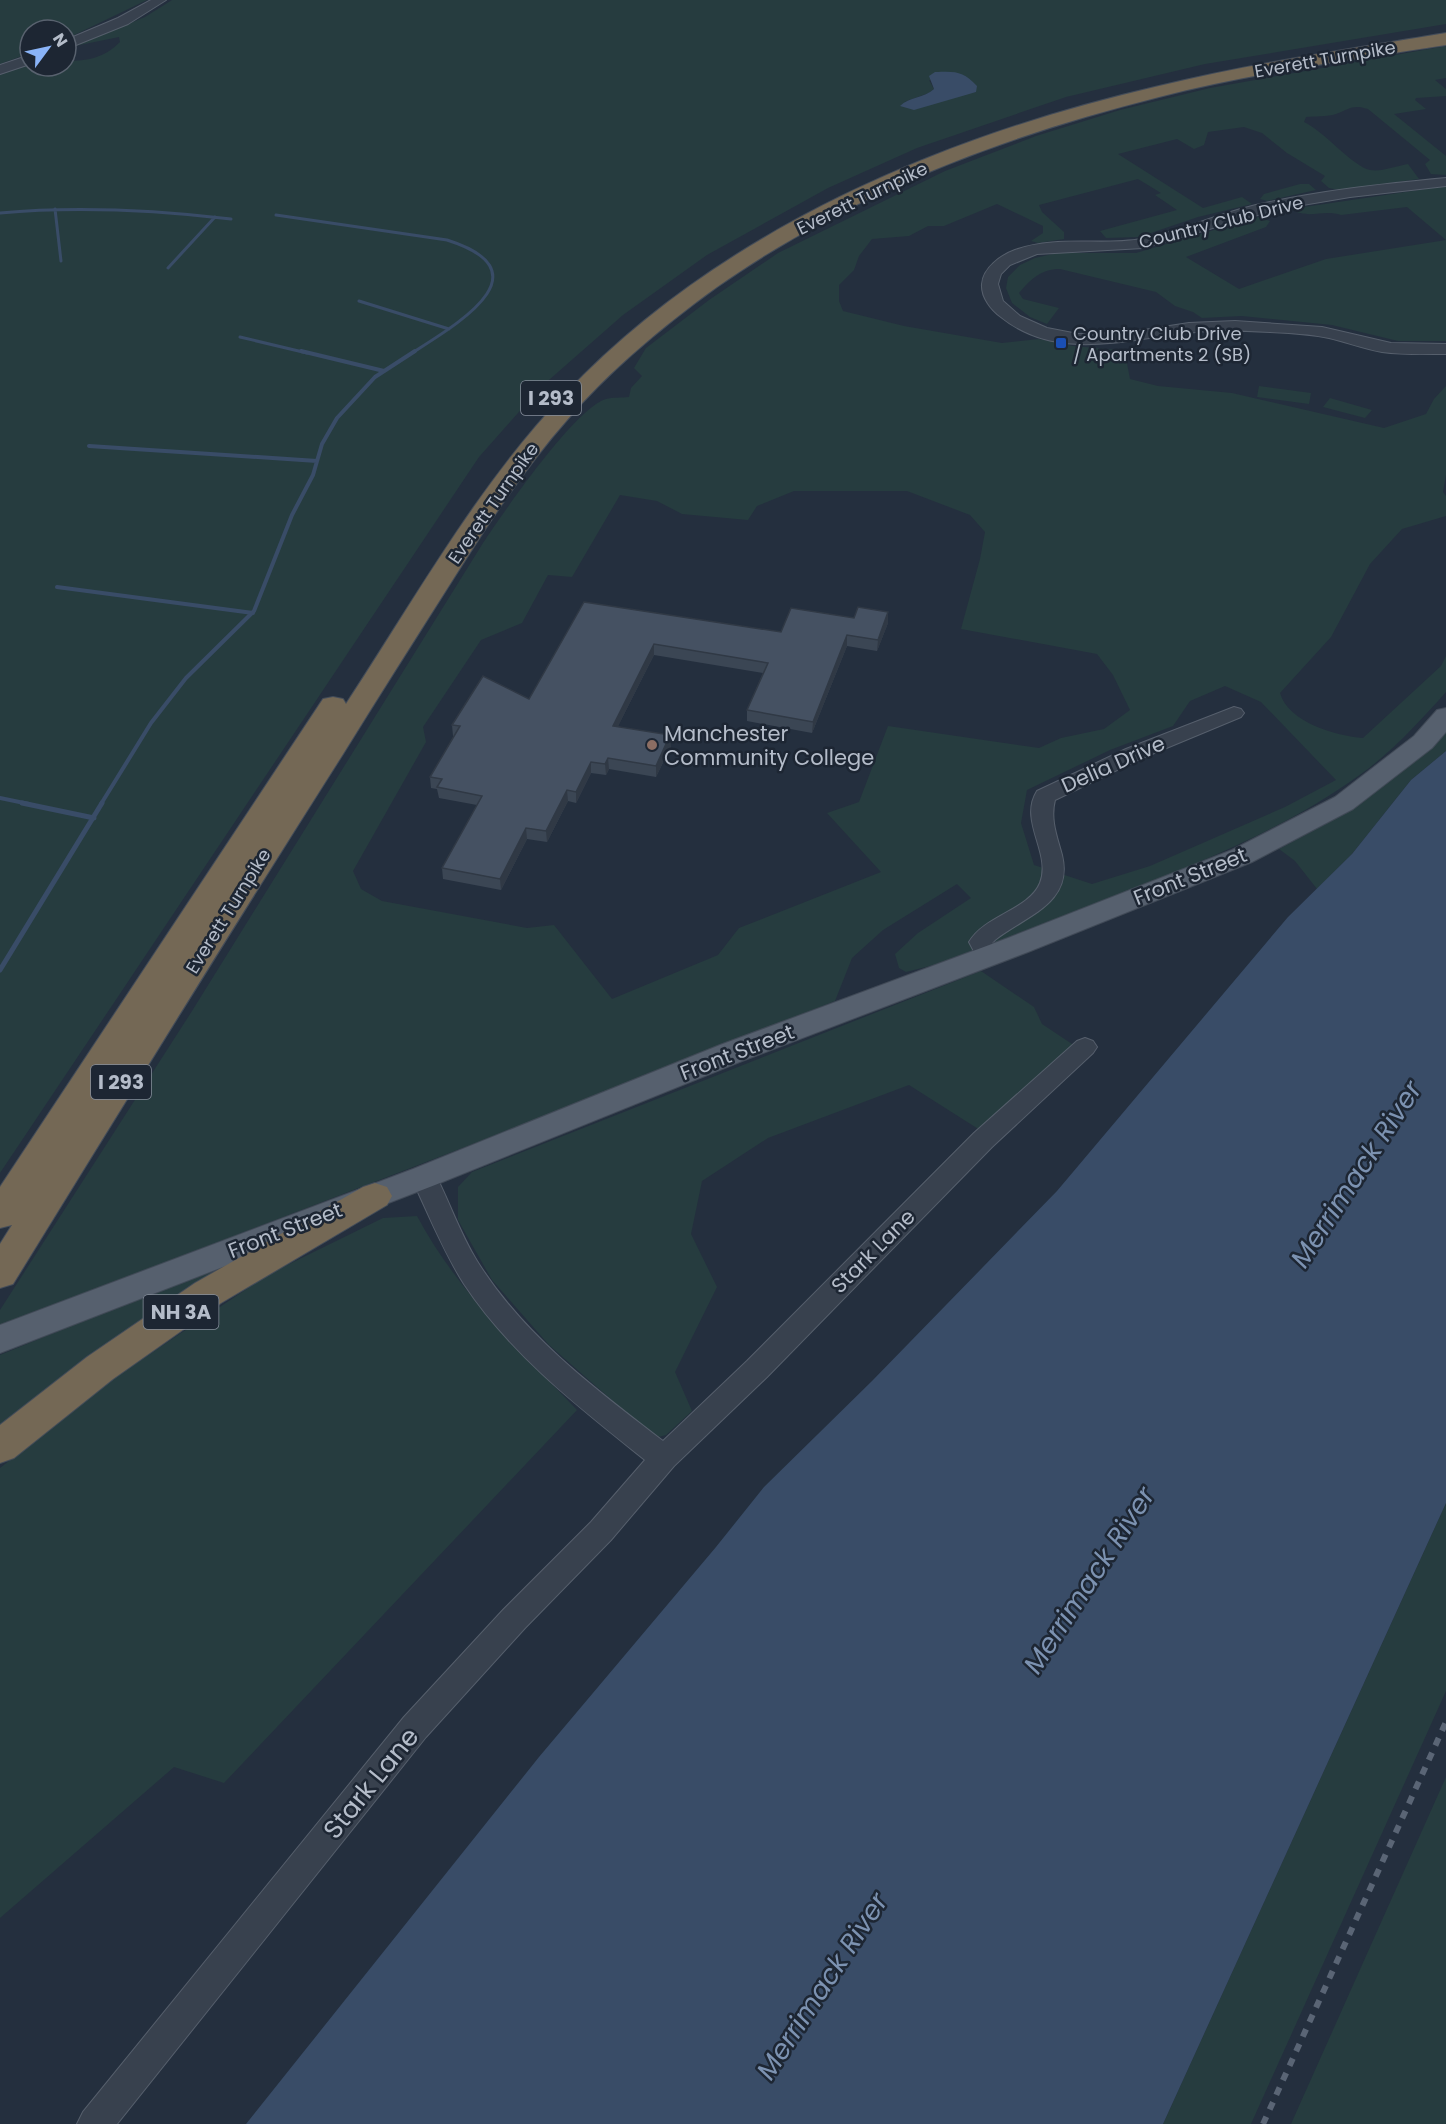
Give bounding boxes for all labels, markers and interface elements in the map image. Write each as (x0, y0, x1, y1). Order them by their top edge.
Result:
north arrow (18, 18, 78, 78)
text: N (47, 29, 73, 51)
street label: Everett Turnpike (1253, 34, 1397, 84)
street label: Everett Turnpike (792, 155, 932, 241)
street label: Country Club Drive (1136, 189, 1306, 255)
place label: Country Club Drive / Apartments 2 (SB) (1073, 321, 1251, 367)
marker: Country Club Drive / Apartments 2 (SB) (1054, 336, 1068, 350)
road number: I 293 (521, 381, 581, 415)
street label: Everett Turnpike (442, 437, 544, 569)
place label: Manchester Community College (664, 719, 874, 772)
street label: Delia Drive (1057, 728, 1169, 800)
marker: Manchester Community College (645, 738, 659, 752)
street label: Front Street (1129, 840, 1251, 912)
street label: Everett Turnpike (180, 844, 276, 978)
street label: Front Street (676, 1017, 798, 1087)
road number: I 293 (91, 1065, 151, 1099)
water label: Merrimack River (1282, 1072, 1431, 1275)
street label: Front Street (224, 1195, 346, 1265)
street label: Stark Lane (825, 1203, 921, 1299)
road number: NH 3A (144, 1295, 219, 1329)
water label: Merrimack River (1015, 1478, 1164, 1681)
street label: Stark Lane (315, 1720, 427, 1846)
water label: Merrimack River (748, 1884, 897, 2087)

